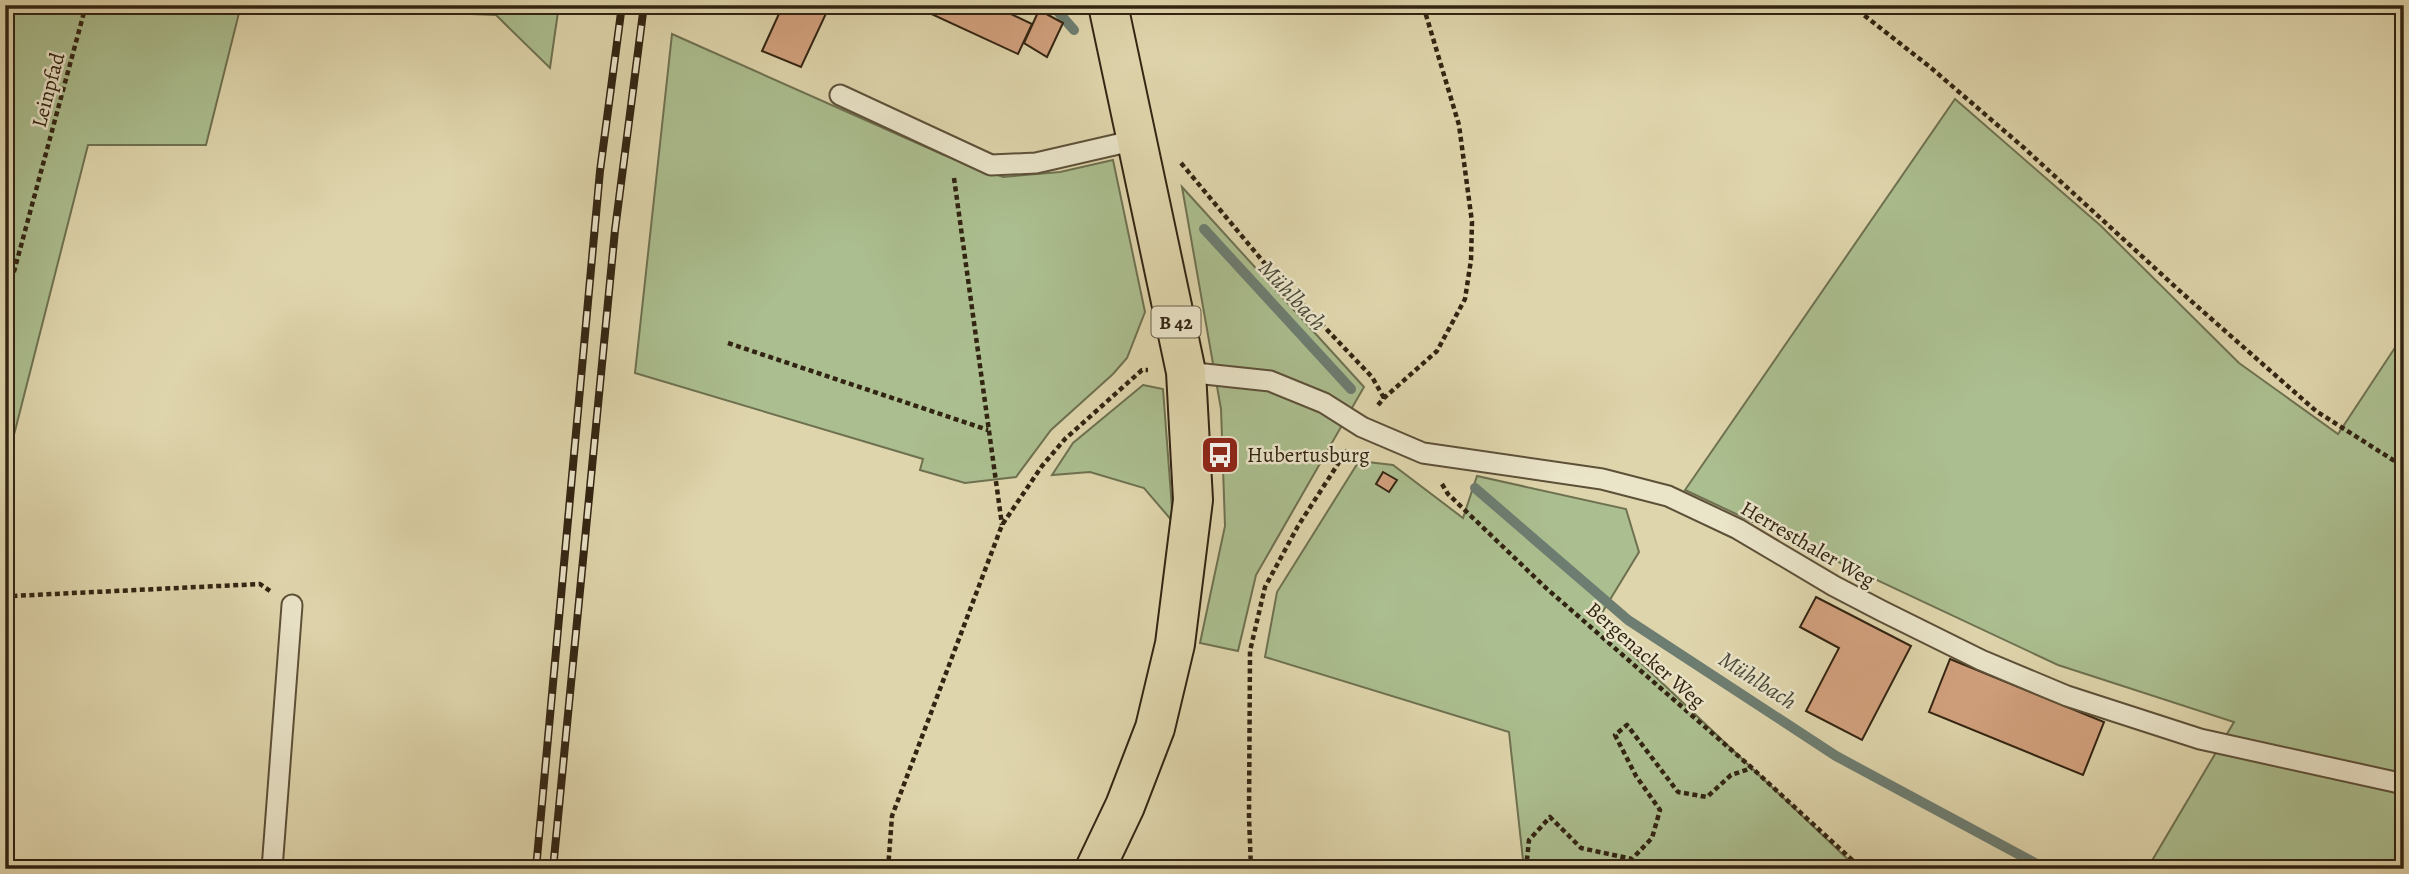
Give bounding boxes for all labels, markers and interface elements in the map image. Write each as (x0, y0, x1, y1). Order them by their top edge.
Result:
street label: Leinpfad (25, 49, 72, 131)
water label: Mühlbach (1252, 253, 1334, 338)
road number: B 42 (1152, 306, 1200, 338)
bus stop icon: Hubertusburg (1199, 434, 1241, 476)
place label: Hubertusburg (1247, 441, 1370, 469)
street label: Herresthaler Weg (1736, 494, 1881, 594)
street label: Bergenacker Weg (1580, 595, 1712, 715)
water label: Mühlbach (1713, 644, 1803, 717)

